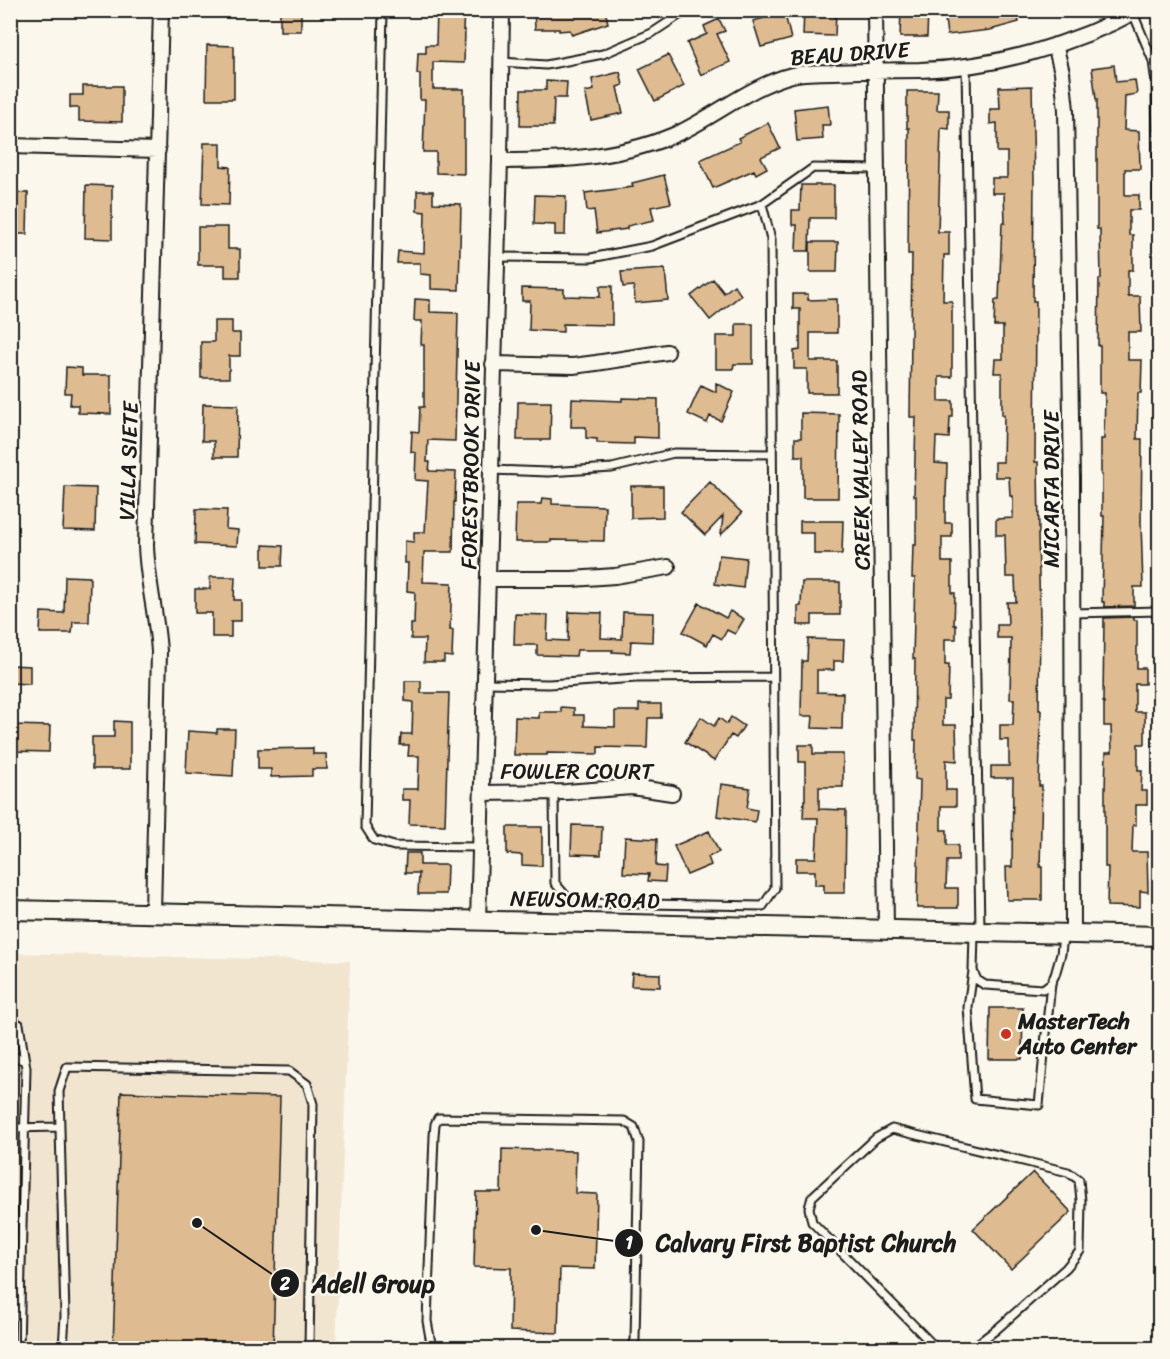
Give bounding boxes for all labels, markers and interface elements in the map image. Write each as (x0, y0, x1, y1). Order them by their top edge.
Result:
street label: BEAU DRIVE (789, 30, 913, 77)
street label: FORESTBROOK DRIVE (449, 358, 492, 570)
street label: CREEK VALLEY ROAD (839, 370, 882, 570)
street label: VILLA SIETE (107, 399, 150, 521)
street label: MICARTA DRIVE (1032, 408, 1071, 568)
street label: FOWLER COURT (501, 752, 655, 791)
street label: NEWSOM ROAD (510, 879, 660, 920)
place label: MasterTech Auto Center (1017, 1002, 1138, 1066)
marker: MasterTech Auto Center (999, 1027, 1013, 1041)
callout: Calvary First Baptist Church (614, 1222, 968, 1264)
text: Calvary First Baptist Church (655, 1222, 957, 1264)
text: 1 (625, 1227, 633, 1259)
callout: Adell Group (270, 1262, 447, 1304)
text: Adell Group (310, 1263, 435, 1305)
text: 2 (279, 1268, 291, 1300)

